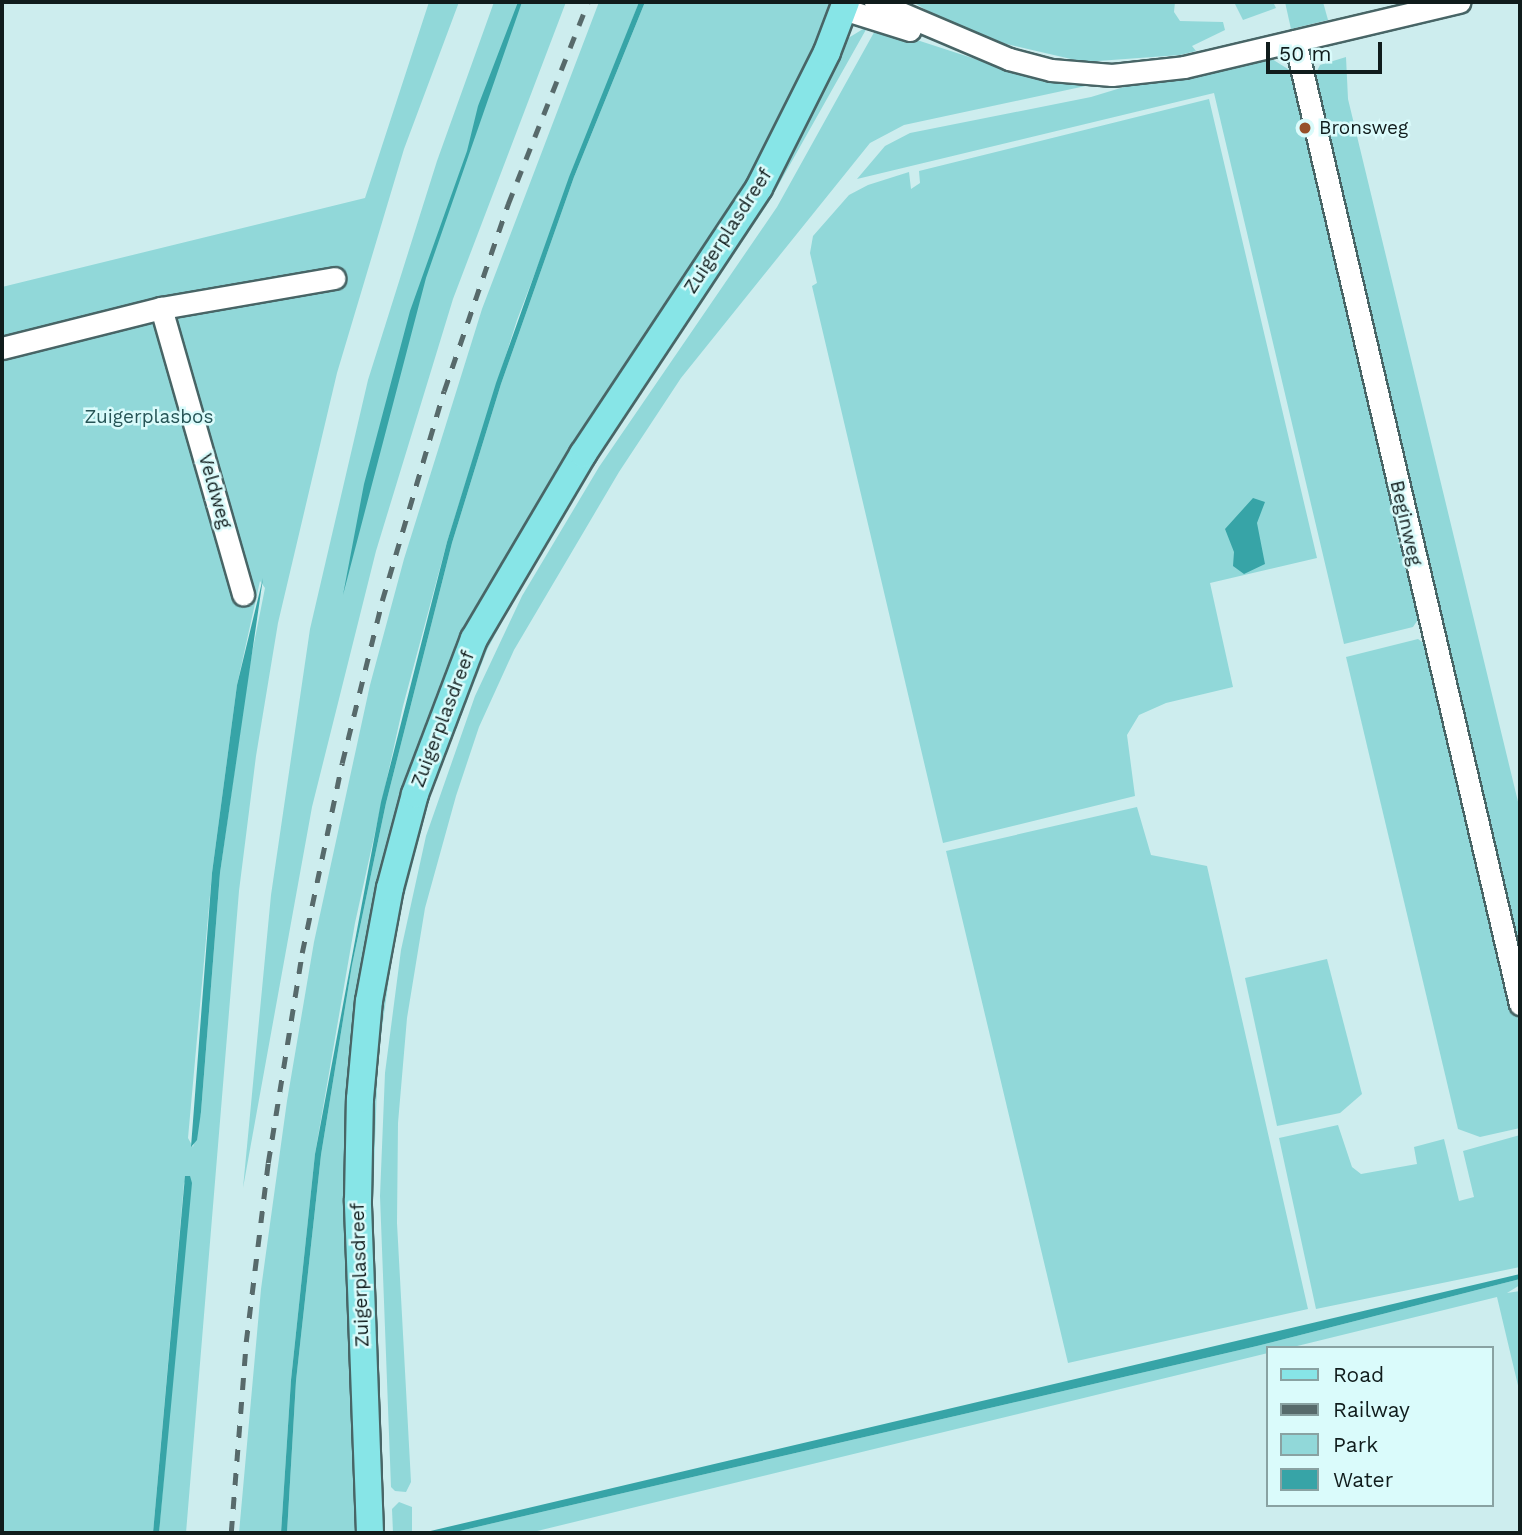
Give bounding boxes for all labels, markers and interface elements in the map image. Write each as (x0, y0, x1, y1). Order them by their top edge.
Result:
scale bar (1270, 28, 1386, 72)
text: 50 m (1279, 41, 1331, 66)
place label: Bronsweg (1319, 117, 1408, 139)
marker: Bronsweg (1297, 120, 1313, 136)
street label: Zuigerplasdreef (679, 164, 777, 298)
park label: Zuigerplasbos (84, 406, 214, 428)
street label: Veldweg (193, 451, 237, 531)
street label: Beginweg (1385, 478, 1427, 568)
street label: Zuigerplasdreef (406, 648, 480, 790)
street label: Zuigerplasdreef (346, 1202, 374, 1348)
legend (1266, 1346, 1494, 1507)
text: Road (1333, 1362, 1384, 1387)
text: Railway (1333, 1397, 1410, 1422)
text: Park (1333, 1432, 1378, 1457)
text: Water (1333, 1467, 1393, 1492)

